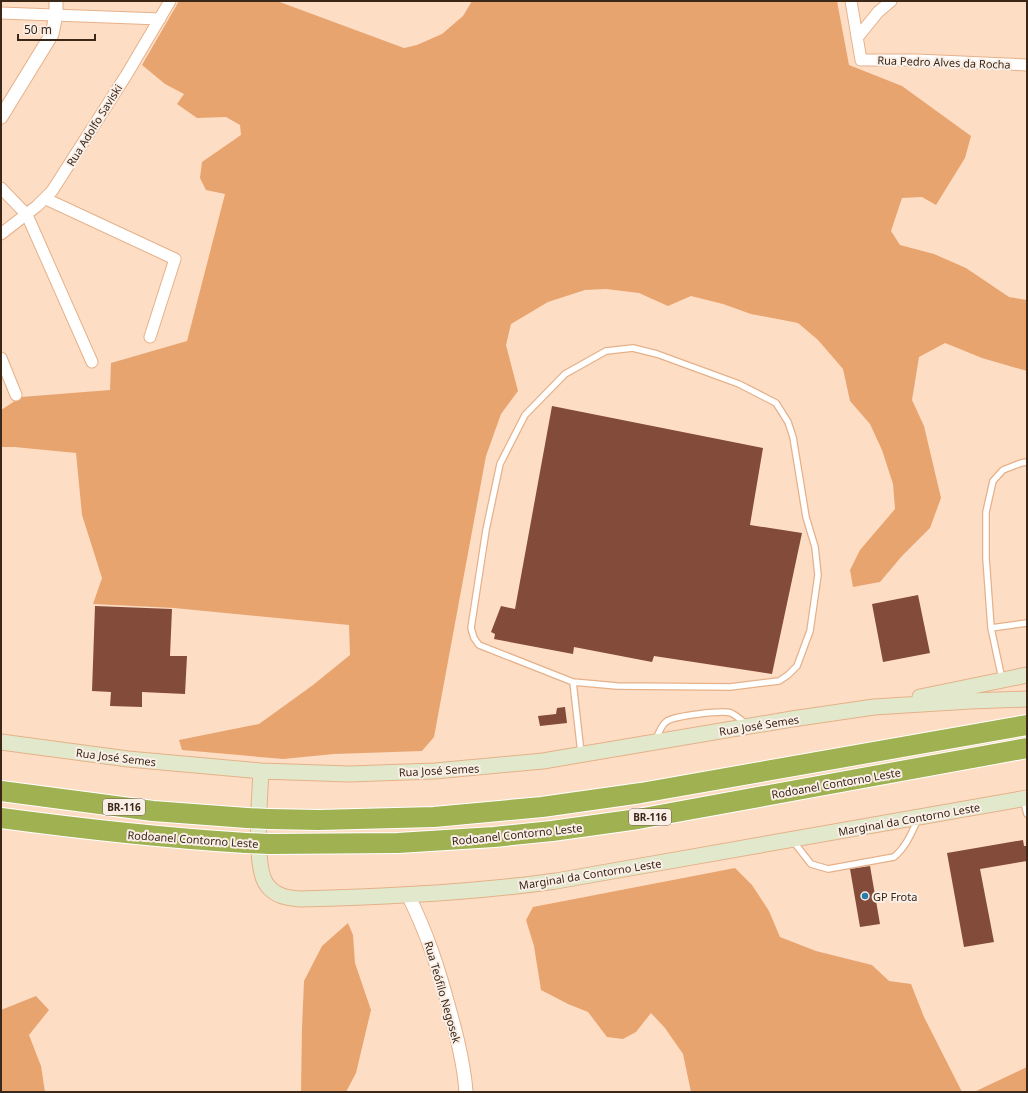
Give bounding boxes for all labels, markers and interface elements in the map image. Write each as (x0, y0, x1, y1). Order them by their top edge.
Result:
scale bar (18, 16, 95, 42)
text: 50 m (24, 21, 52, 38)
street label: Rua Pedro Alves da Rocha (877, 52, 1011, 72)
street label: Rua Adolfo Saviski (63, 81, 125, 169)
street label: Rua José Semes (718, 711, 800, 739)
street label: Rua José Semes (75, 745, 157, 769)
street label: Rua José Semes (398, 760, 480, 780)
street label: Rodoanel Contorno Leste (770, 764, 902, 802)
road number: BR-116 (103, 799, 145, 815)
street label: Marginal da Contorno Leste (837, 799, 981, 839)
road number: BR-116 (629, 809, 671, 825)
street label: Rodoanel Contorno Leste (451, 820, 583, 848)
street label: Rodoanel Contorno Leste (127, 827, 259, 851)
street label: Marginal da Contorno Leste (518, 855, 662, 893)
place label: GP Frota (873, 889, 917, 904)
marker: GP Frota (860, 891, 870, 901)
street label: Rua Teófilo Negosek (421, 939, 465, 1045)

